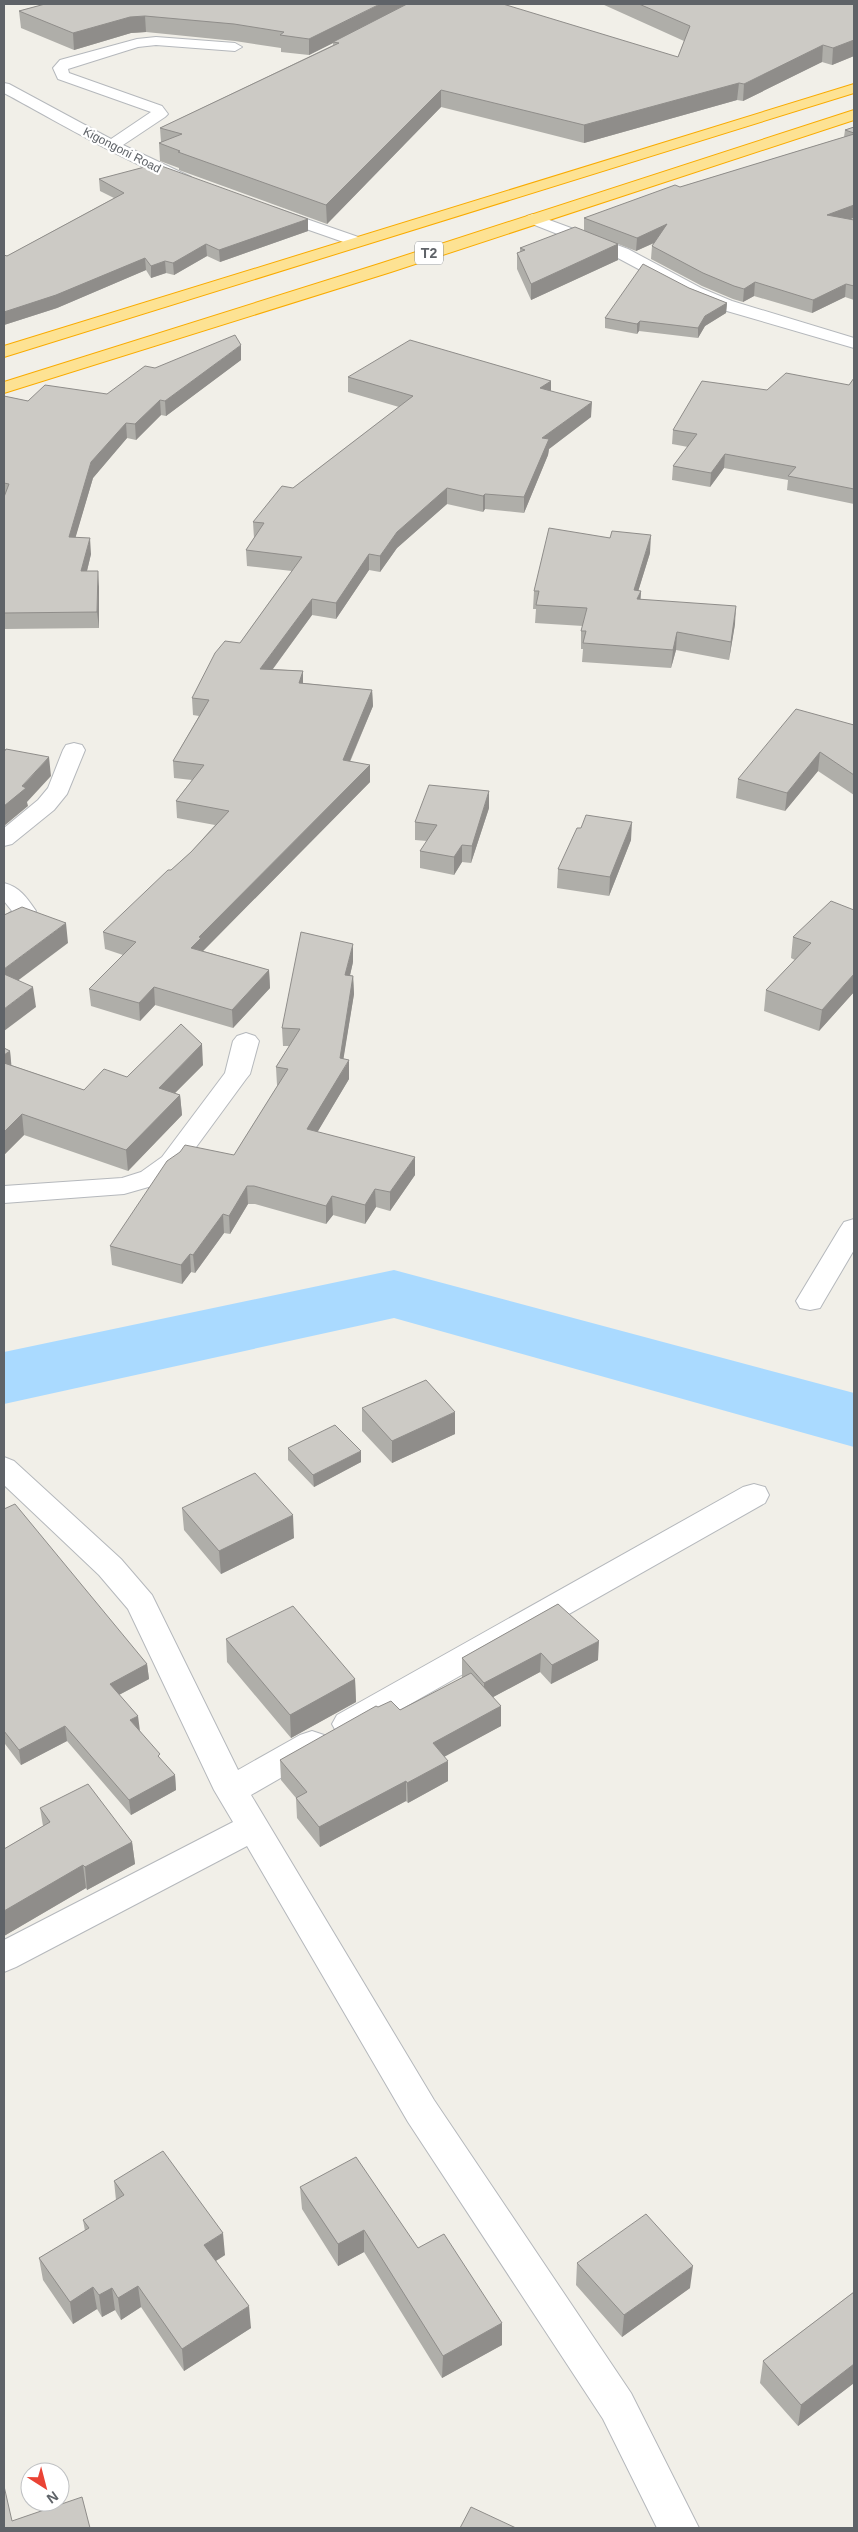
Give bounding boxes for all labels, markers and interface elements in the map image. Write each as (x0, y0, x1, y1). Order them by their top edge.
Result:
street label: Kigongoni Road (81, 124, 163, 176)
road number: T2 (415, 242, 443, 264)
north arrow (20, 2462, 70, 2512)
text: N (44, 2488, 61, 2507)

